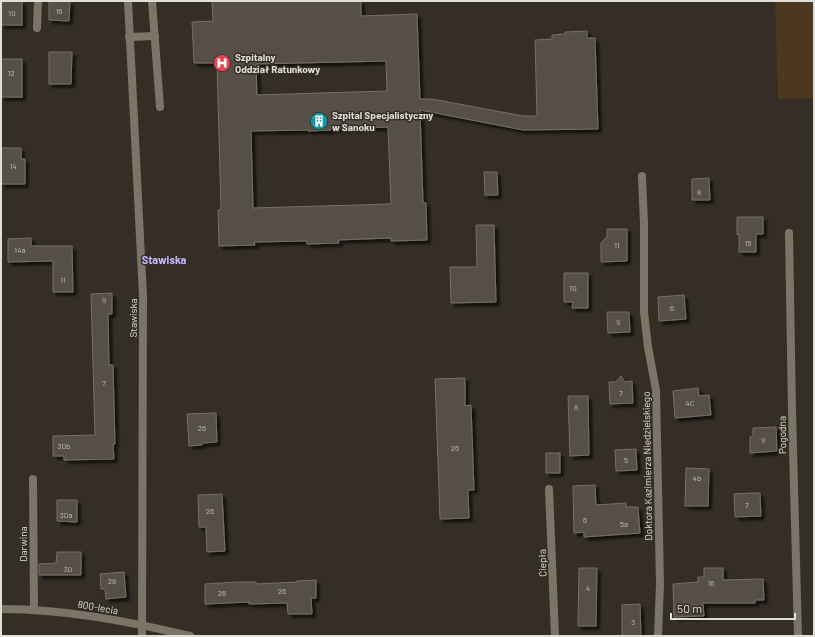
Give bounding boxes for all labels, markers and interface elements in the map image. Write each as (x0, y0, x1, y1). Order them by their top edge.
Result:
house number: 16 (56, 6, 62, 16)
house number: 10 (8, 8, 16, 18)
place label: Szpitalny Oddział Ratunkowy (235, 51, 320, 75)
hospital icon: Szpitalny Oddział Ratunkowy (212, 53, 232, 73)
house number: 12 (7, 68, 15, 78)
place label: Szpital Specjalistyczny w Sanoku (332, 109, 433, 133)
building icon: Szpital Specjalistyczny w Sanoku (309, 111, 329, 131)
house number: 14 (9, 161, 17, 171)
house number: 8 (697, 187, 701, 197)
house number: 15 (745, 238, 751, 248)
house number: 11 (614, 240, 620, 250)
house number: 14a (14, 245, 26, 255)
district label: Stawiska (142, 253, 187, 266)
house number: 11 (60, 275, 66, 285)
house number: 10 (569, 283, 577, 293)
house number: 9 (102, 295, 106, 305)
street label: Stawiska (127, 298, 139, 338)
house number: 6 (670, 303, 674, 313)
house number: 9 (616, 317, 620, 327)
house number: 7 (102, 378, 106, 388)
house number: 7 (619, 388, 623, 398)
street label: Doktora Kazimierza Niedzielskiego (640, 391, 654, 541)
house number: 4C (685, 398, 695, 408)
house number: 8 (574, 402, 578, 412)
street label: Pogodna (776, 416, 788, 454)
house number: 26 (198, 423, 206, 433)
house number: 9 (761, 435, 765, 445)
house number: 30b (57, 441, 71, 451)
house number: 26 (451, 443, 459, 453)
house number: 5 (624, 455, 628, 465)
house number: 4b (693, 473, 701, 483)
house number: 7 (745, 500, 749, 510)
house number: 26 (206, 506, 214, 516)
house number: 30a (60, 510, 72, 520)
house number: 6 (583, 515, 587, 525)
house number: 5a (620, 519, 628, 529)
street label: Darwina (17, 526, 29, 562)
street label: Ciepła (536, 549, 548, 577)
house number: 30 (64, 564, 72, 574)
house number: 28 (108, 576, 116, 586)
house number: 16 (708, 578, 714, 588)
house number: 4 (586, 583, 590, 593)
house number: 26 (278, 586, 286, 596)
house number: 26 (218, 588, 226, 598)
scale bar (671, 595, 795, 621)
street label: 800-lecia (77, 598, 119, 616)
text: 50 m (677, 601, 702, 615)
house number: 3 (631, 617, 635, 627)

